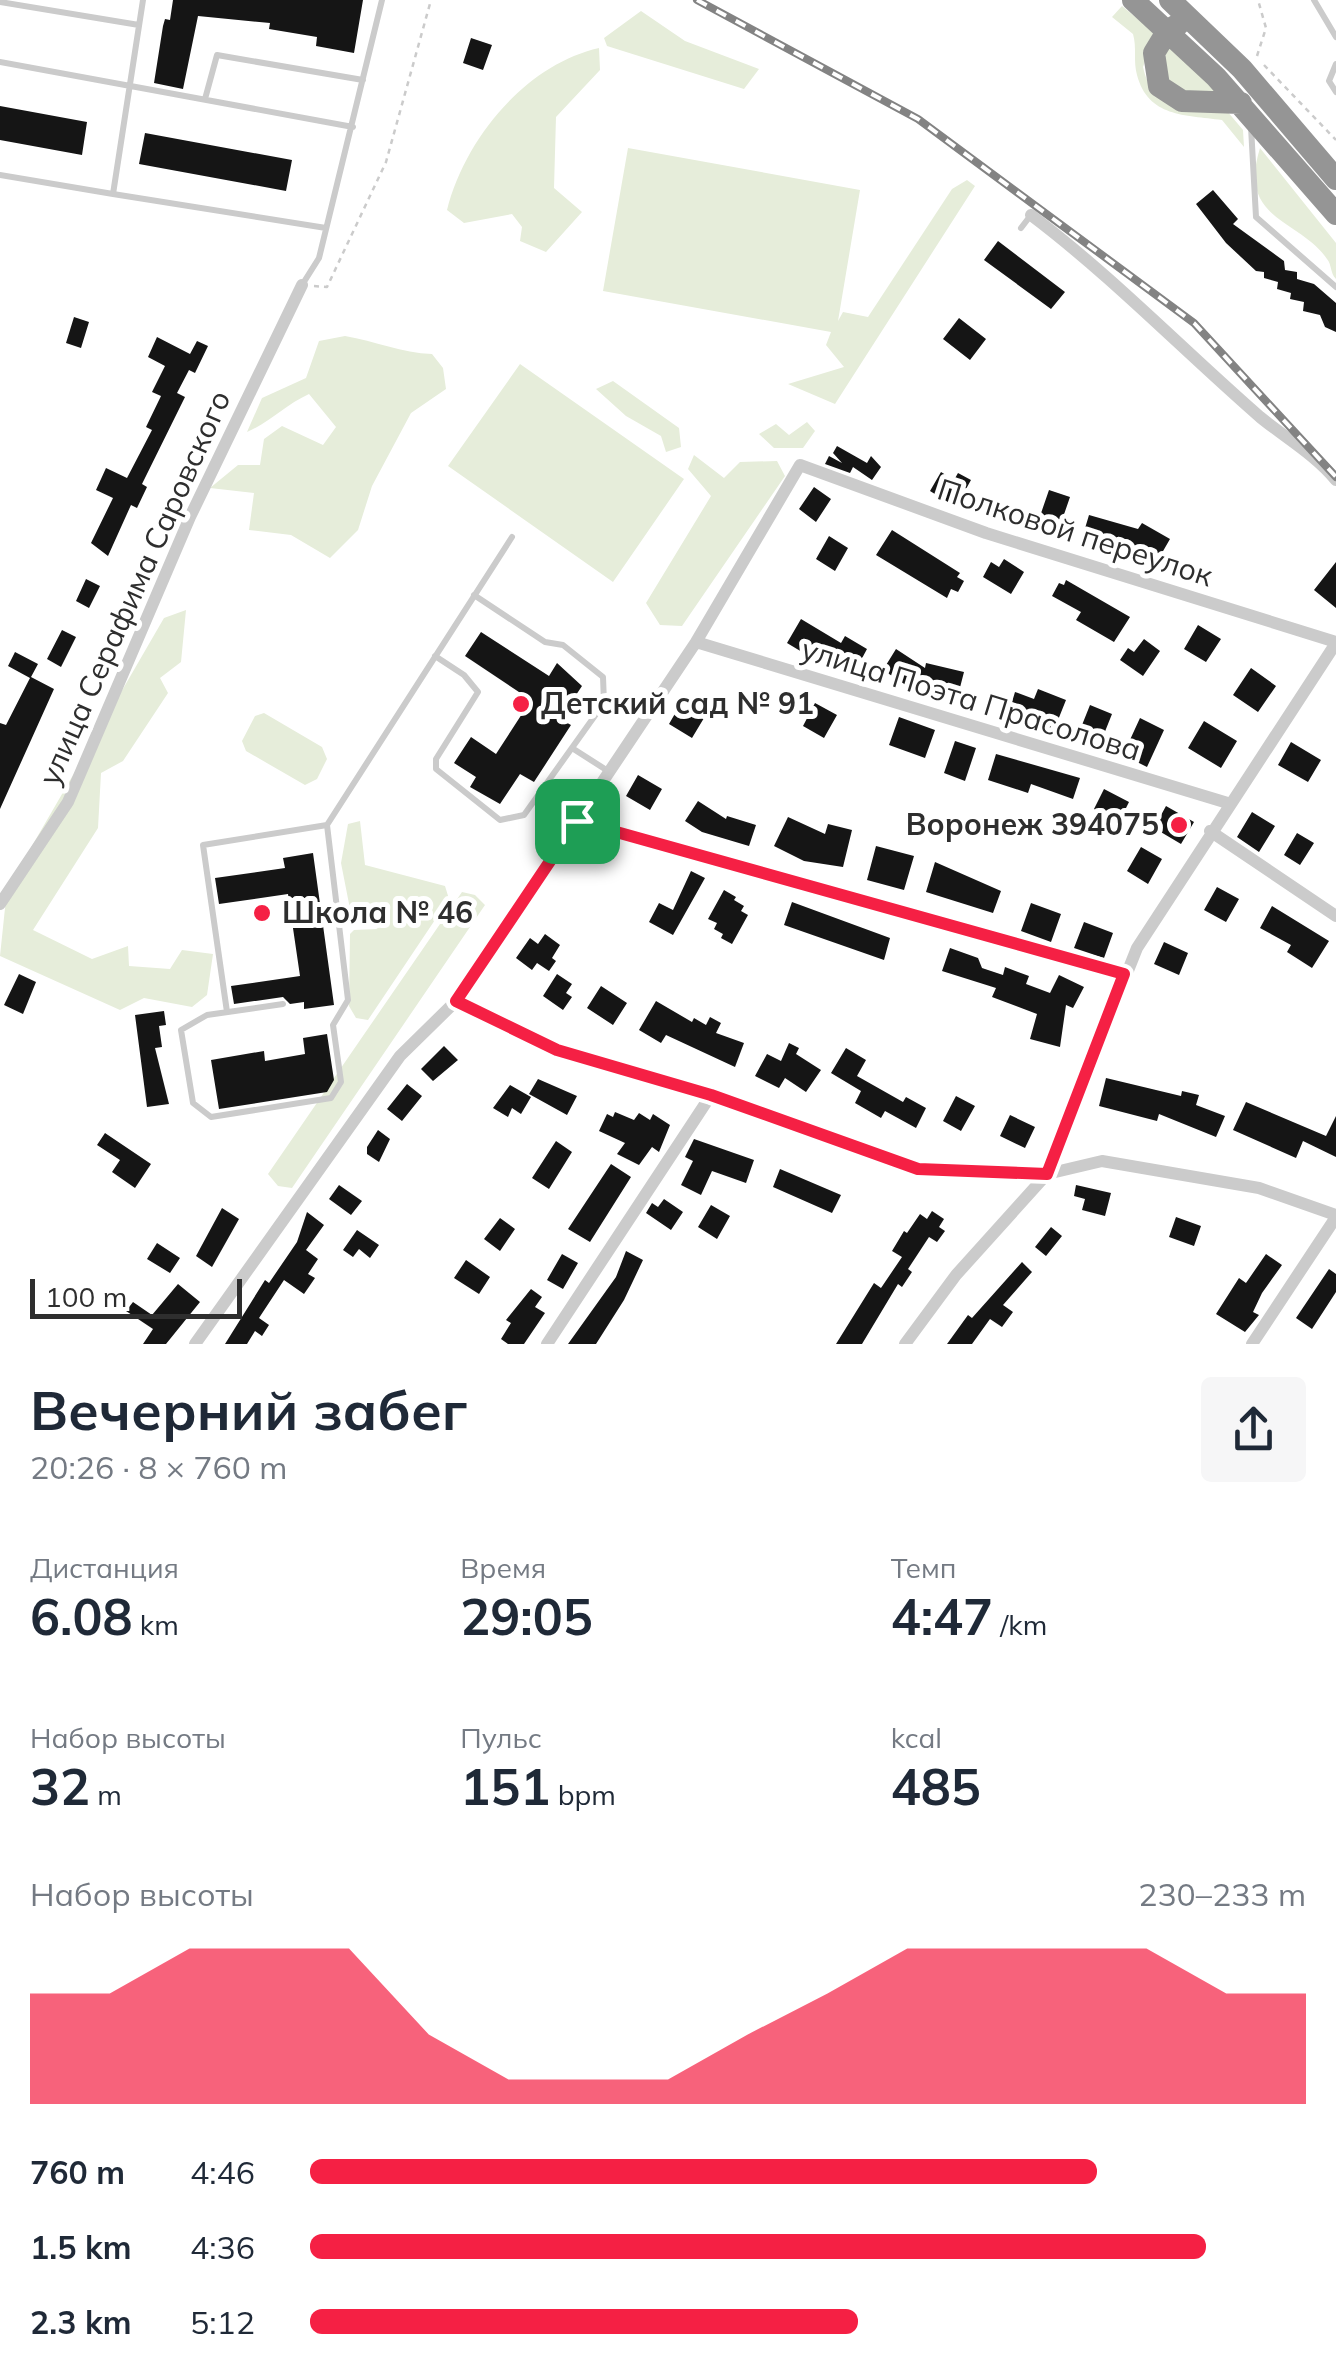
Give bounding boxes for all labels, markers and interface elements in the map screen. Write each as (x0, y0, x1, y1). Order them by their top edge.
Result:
street label: улица Серафима Саровского (30, 384, 238, 791)
street label: Полковой переулок (933, 470, 1218, 595)
street label: улица Поэта Прасолова (797, 629, 1146, 769)
place label: Детский сад № 91 (541, 684, 814, 722)
marker: Детский сад № 91 (510, 693, 532, 715)
pin (535, 779, 620, 864)
icon: arrive (550, 794, 605, 849)
place label: Воронеж 394075 (906, 805, 1159, 843)
marker: Воронеж 394075 (1168, 814, 1190, 836)
place label: Школа № 46 (282, 893, 473, 931)
marker: Школа № 46 (251, 902, 273, 924)
scale bar (30, 1274, 242, 1318)
text: 100 m (45, 1279, 127, 1314)
text: Вечерний забег (30, 1375, 467, 1444)
button: share (1201, 1377, 1306, 1482)
text: 20:26 · 8 × 760 m (30, 1447, 287, 1487)
text: Дистанция (30, 1550, 179, 1585)
text: Время (460, 1550, 546, 1585)
text: Темп (891, 1550, 956, 1585)
text: 6.08 (30, 1585, 132, 1648)
text: 29:05 (460, 1585, 593, 1648)
text: 4:47 (891, 1585, 993, 1648)
text: km (132, 1607, 179, 1642)
text: /km (993, 1607, 1047, 1642)
text: Набор высоты (30, 1720, 226, 1755)
text: Пульс (460, 1720, 542, 1755)
text: kcal (891, 1720, 942, 1755)
text: 32 (30, 1755, 90, 1818)
text: 151 (460, 1755, 550, 1818)
text: 485 (891, 1755, 981, 1818)
text: m (90, 1777, 122, 1812)
text: bpm (550, 1777, 616, 1812)
text: Набор высоты (30, 1874, 254, 1914)
text: 230–233 m (1138, 1874, 1306, 1914)
text: 760 m (30, 2152, 125, 2192)
text: 4:46 (190, 2152, 255, 2192)
text: 1.5 km (30, 2227, 132, 2267)
text: 4:36 (190, 2227, 255, 2267)
text: 2.3 km (30, 2302, 132, 2342)
text: 5:12 (190, 2302, 255, 2342)

